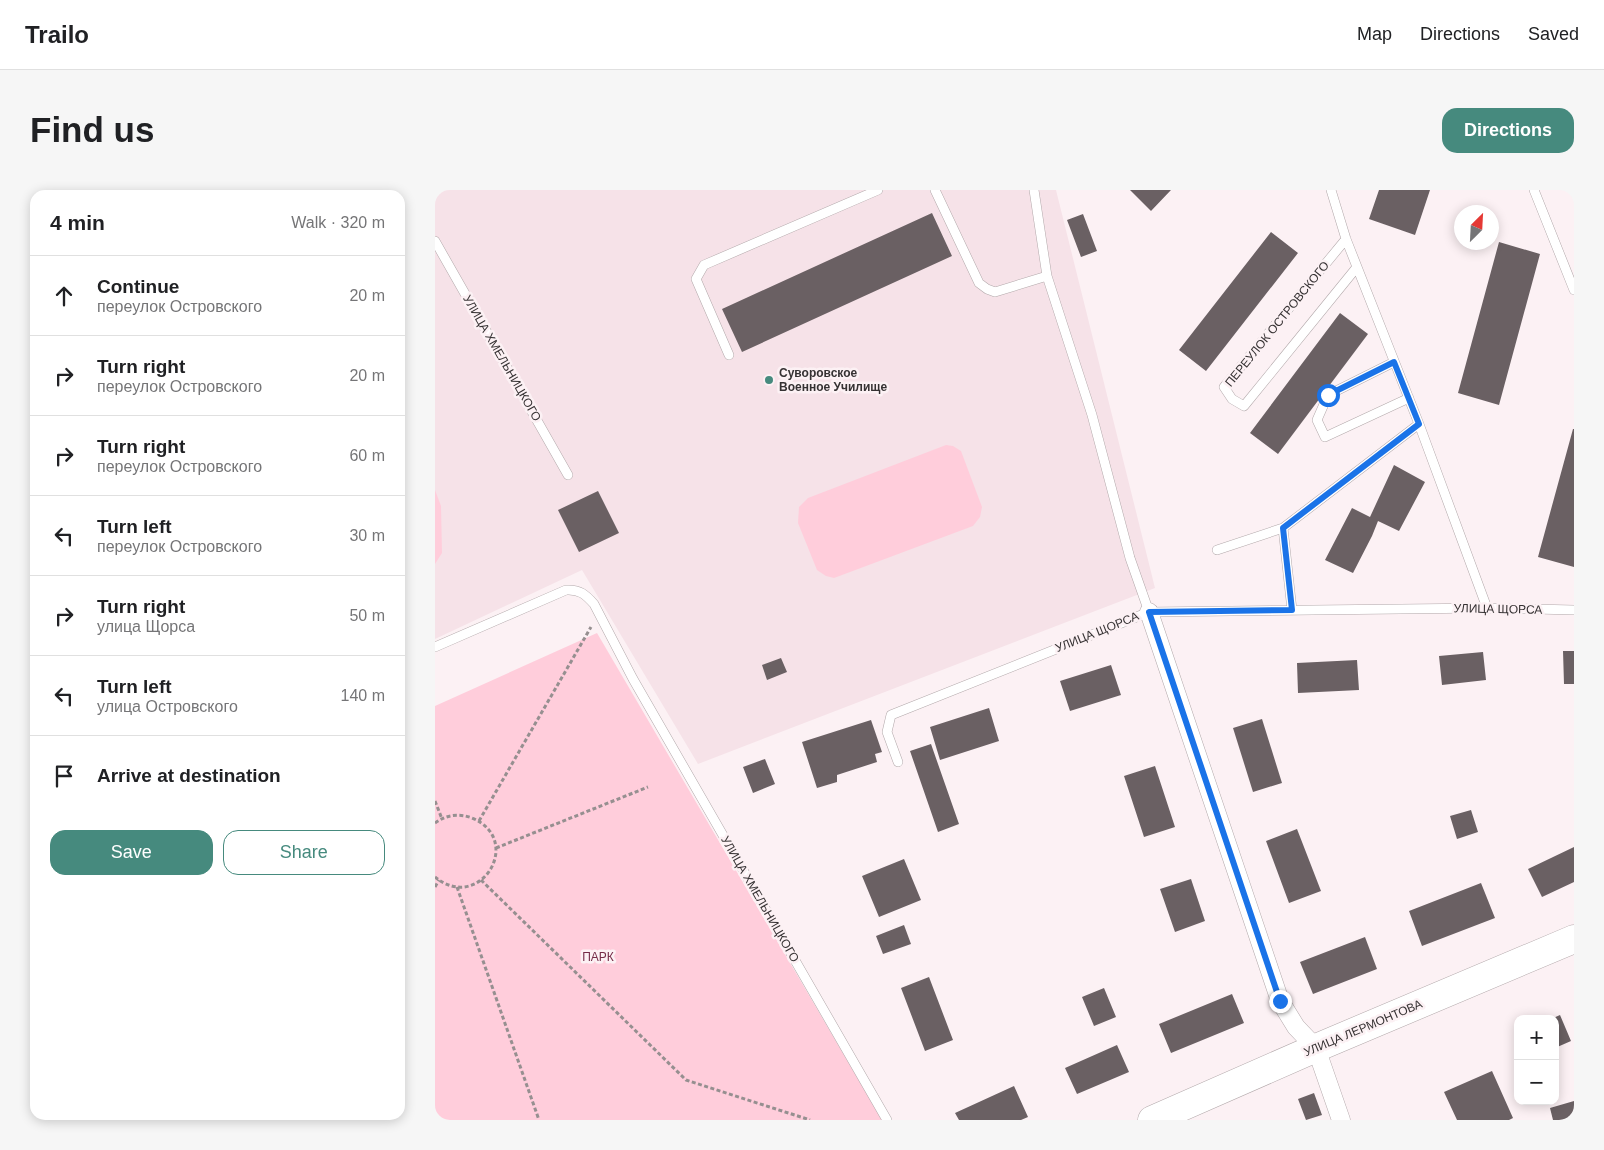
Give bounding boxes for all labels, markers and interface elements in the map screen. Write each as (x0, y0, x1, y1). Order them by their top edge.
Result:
text: Trailo (25, 21, 89, 48)
text: Map (1357, 24, 1392, 44)
text: Directions (1420, 24, 1500, 44)
text: Saved (1528, 24, 1579, 44)
button: Directions (1442, 108, 1574, 153)
text: Find us (30, 110, 154, 149)
north arrow (1454, 205, 1499, 250)
text: 4 min (50, 211, 105, 234)
text: Walk · 320 m (291, 214, 385, 231)
street label: ПЕРЕУЛОК ОСТРОВСКОГО (1222, 259, 1332, 389)
text: Continue (97, 276, 179, 297)
icon: ahead (50, 282, 78, 310)
text: 20 m (349, 287, 385, 304)
street label: УЛИЦА ХМЕЛЬНИЦКОГО (460, 292, 544, 424)
text: переулок Островского (97, 298, 262, 315)
text: Turn right (97, 356, 185, 377)
icon: right (50, 362, 78, 390)
place label: Суворовское Военное Училище (779, 366, 887, 394)
text: 20 m (349, 367, 385, 384)
marker: Суворовское Военное Училище (763, 374, 775, 386)
text: переулок Островского (97, 378, 262, 395)
route start (1317, 384, 1340, 407)
text: Turn right (97, 436, 185, 457)
icon: right (50, 442, 78, 470)
text: 60 m (349, 447, 385, 464)
text: переулок Островского (97, 458, 262, 475)
text: Turn left (97, 516, 172, 537)
icon: left (50, 522, 78, 550)
text: 30 m (349, 527, 385, 544)
text: переулок Островского (97, 538, 262, 555)
text: Turn right (97, 596, 185, 617)
street label: УЛИЦА ЩОРСА (1453, 601, 1543, 617)
icon: right (50, 602, 78, 630)
text: 50 m (349, 607, 385, 624)
street label: УЛИЦА ЩОРСА (1053, 609, 1141, 655)
text: улица Щорса (97, 618, 195, 635)
text: Turn left (97, 676, 172, 697)
icon: left (50, 682, 78, 710)
text: 140 m (341, 687, 385, 704)
text: улица Островского (97, 698, 238, 715)
icon: arrive (50, 762, 78, 790)
text: Arrive at destination (97, 765, 281, 786)
button: Save (50, 830, 213, 875)
button: Share (223, 830, 385, 875)
street label: УЛИЦА ХМЕЛЬНИЦКОГО (718, 833, 802, 965)
park label: ПАРК (582, 950, 614, 964)
route end (1269, 990, 1292, 1013)
street label: УЛИЦА ЛЕРМОНТОВА (1302, 997, 1424, 1059)
map controls (1514, 1015, 1559, 1105)
button: + (1514, 1015, 1559, 1060)
button: − (1514, 1060, 1559, 1105)

